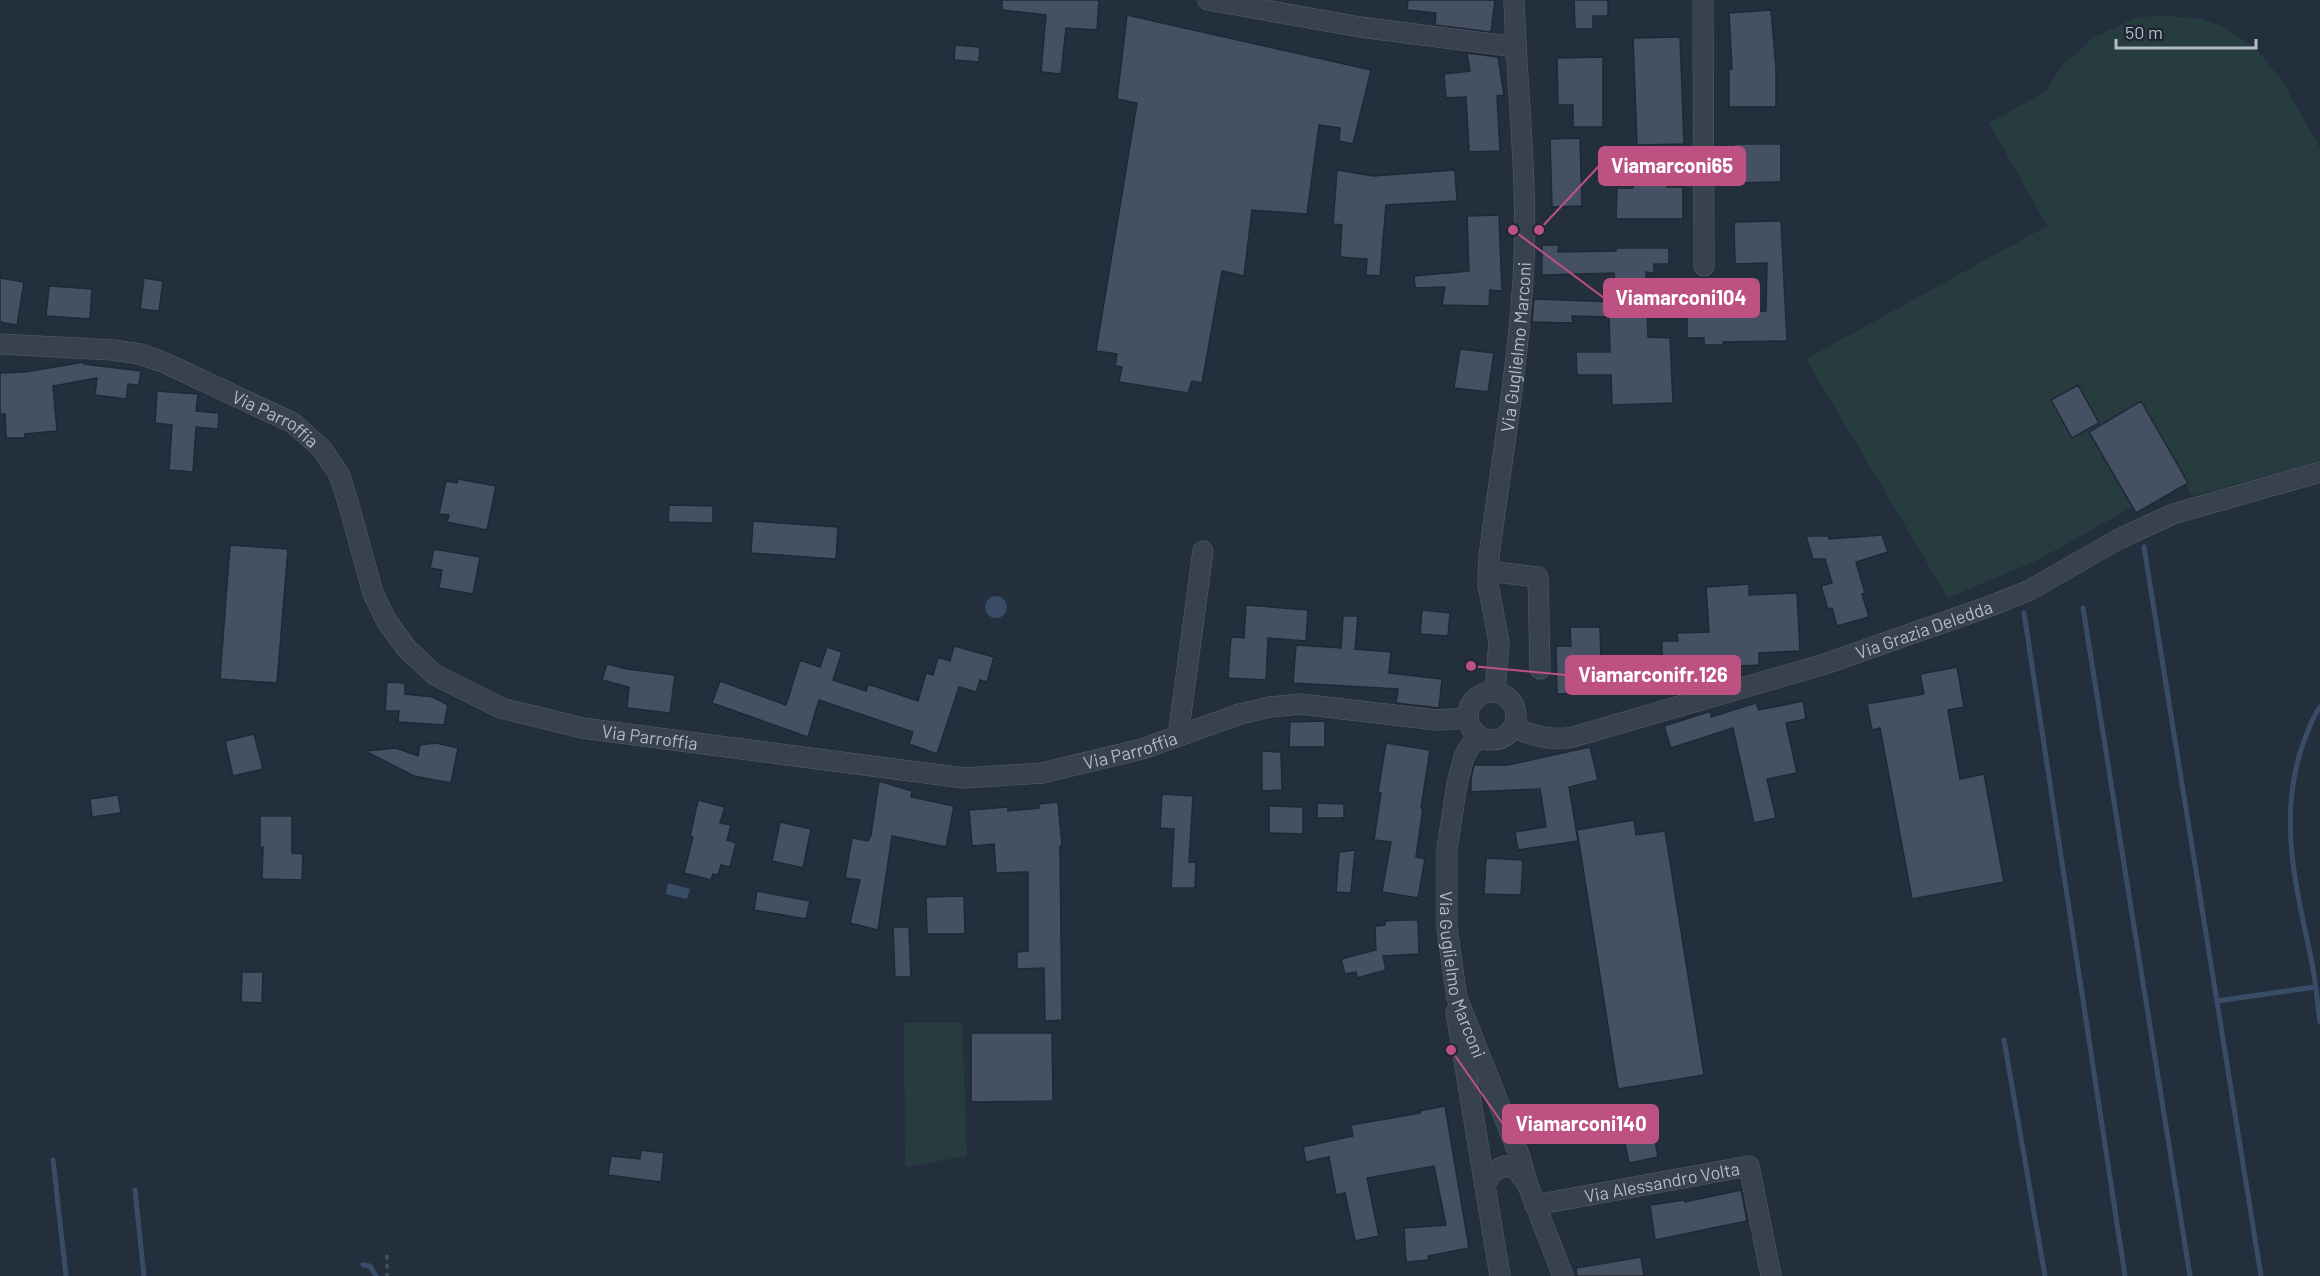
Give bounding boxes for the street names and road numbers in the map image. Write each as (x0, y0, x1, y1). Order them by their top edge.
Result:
street label: Via Guglielmo Marconi (1496, 261, 1535, 433)
street label: Via Parroffia (229, 385, 323, 452)
street label: Via Grazia Deledda (1853, 595, 1995, 663)
street label: Via Parroffia (601, 720, 699, 754)
street label: Via Parroffia (1081, 726, 1180, 774)
street label: Via Guglielmo Marconi (1436, 891, 1491, 1061)
street label: Via Alessandro Volta (1582, 1157, 1741, 1207)

